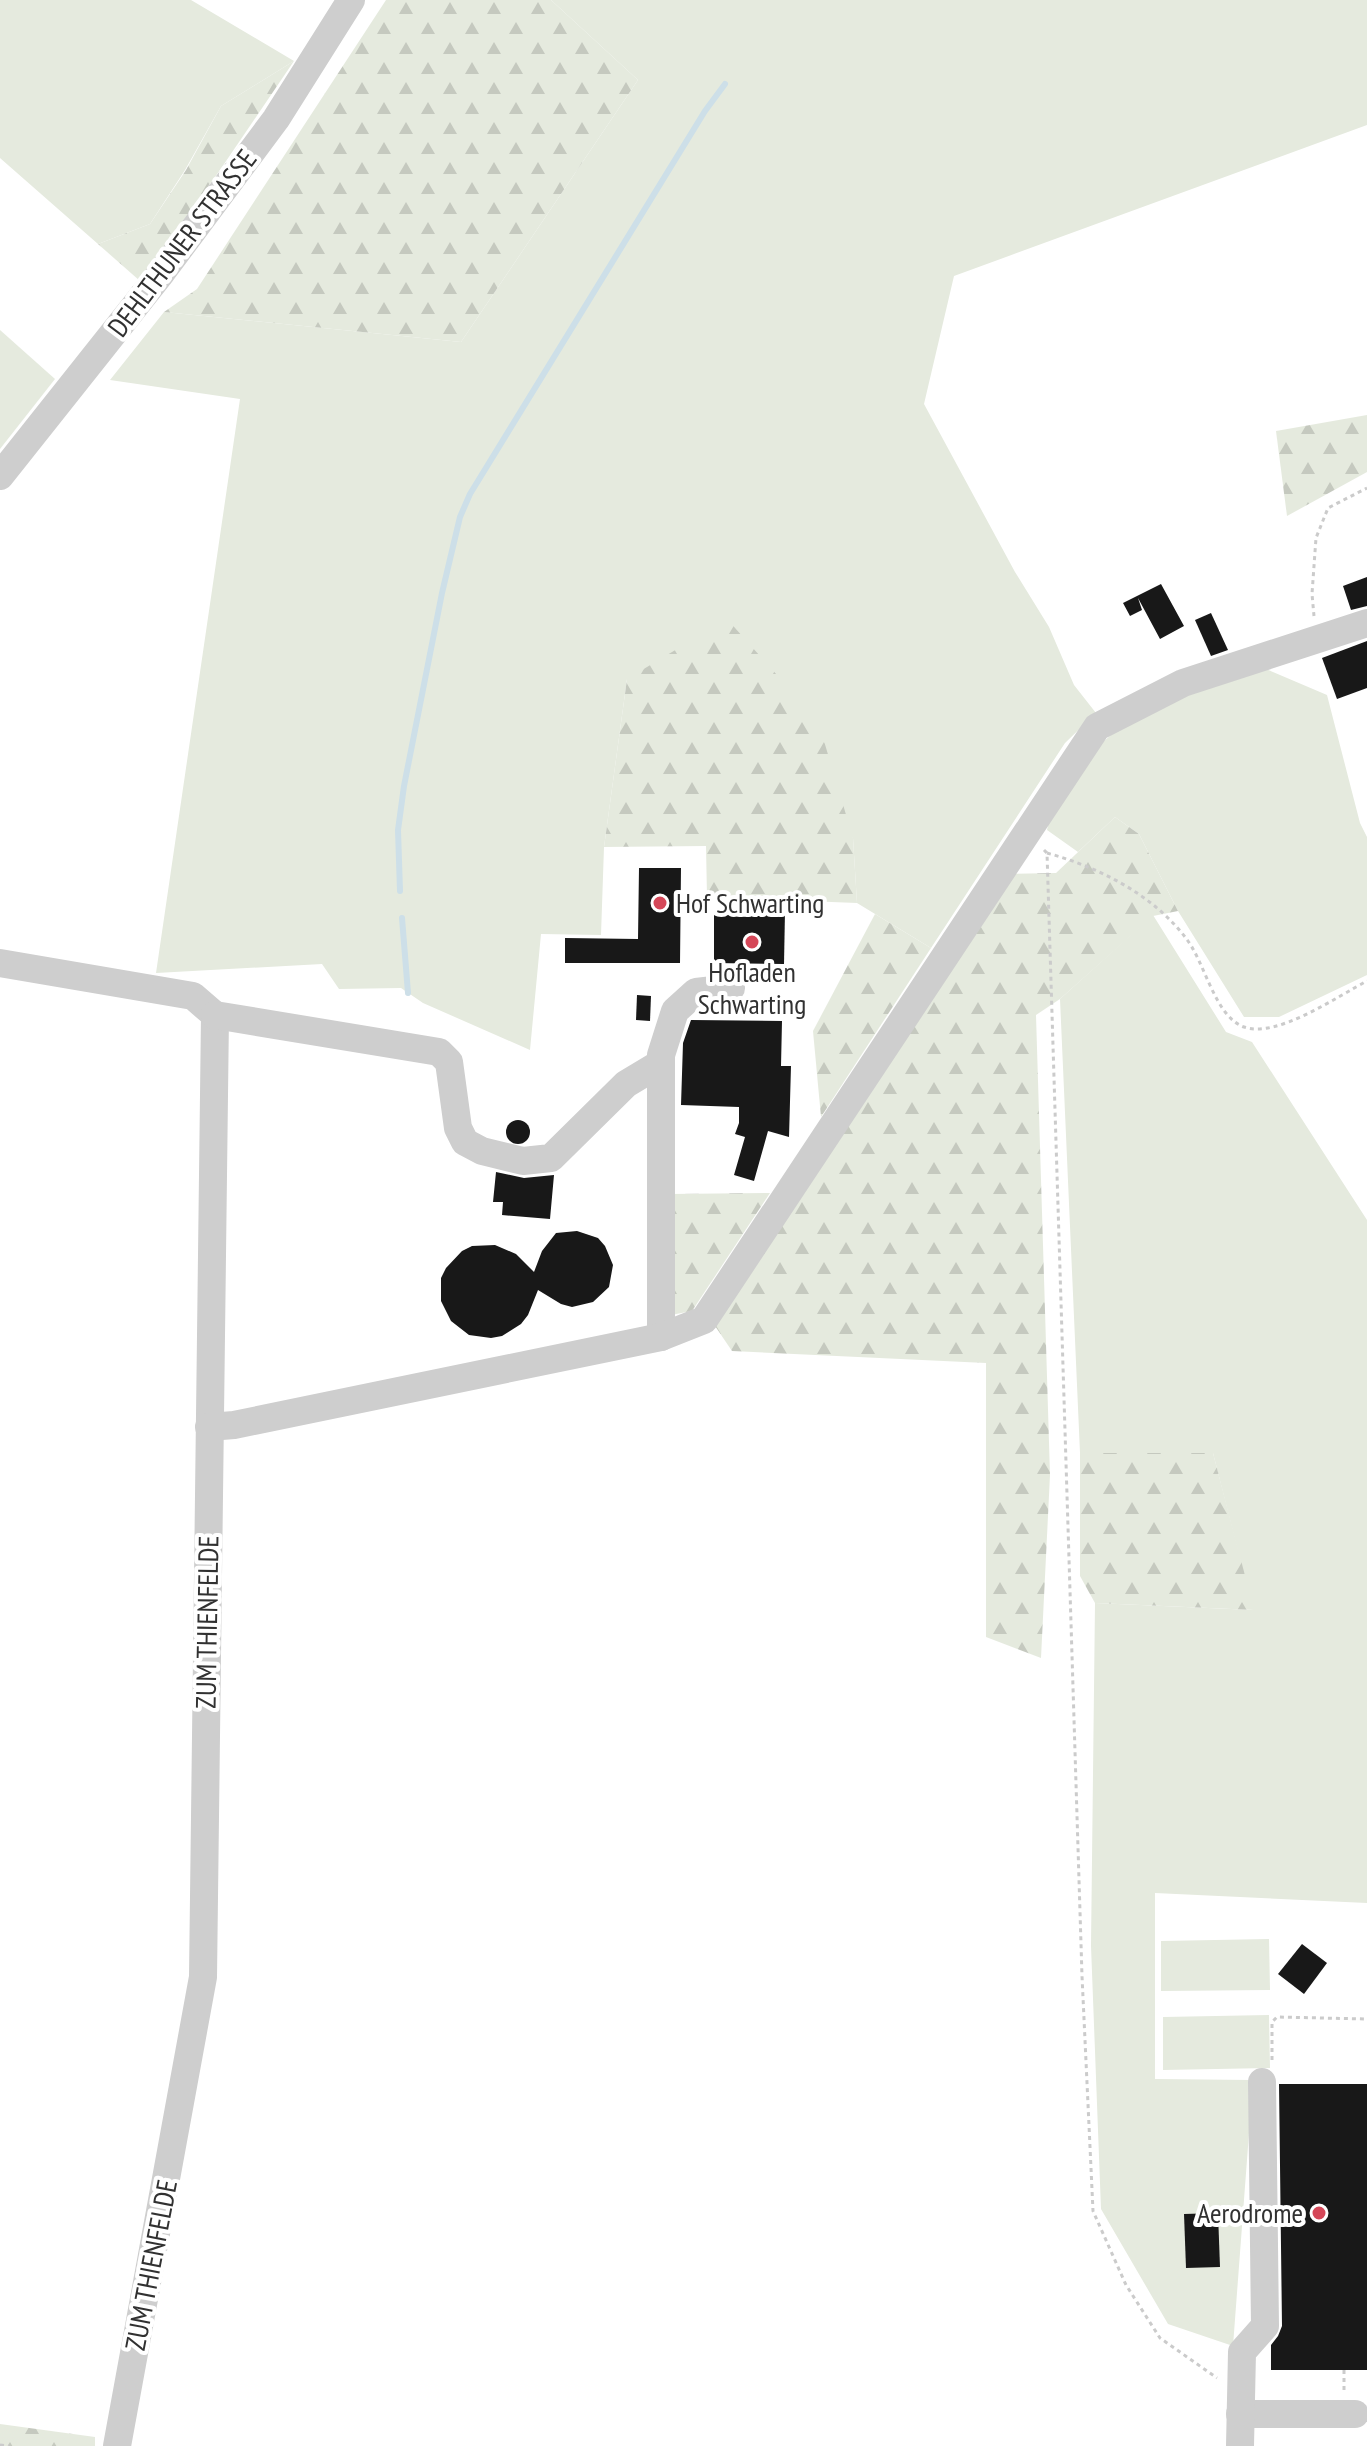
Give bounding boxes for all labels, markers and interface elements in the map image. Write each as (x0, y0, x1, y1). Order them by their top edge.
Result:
street label: DEHLTHUNER STRASSE (99, 141, 264, 344)
place label: Hof Schwarting (676, 884, 824, 921)
marker: Hof Schwarting (651, 894, 669, 912)
marker: Hofladen Schwarting (743, 933, 761, 951)
place label: Hofladen Schwarting (698, 953, 806, 1022)
street label: ZUM THIENFELDE (186, 1535, 227, 1709)
street label: ZUM THIENFELDE (116, 2176, 185, 2353)
place label: Aerodrome (1197, 2194, 1303, 2231)
marker: Aerodrome (1310, 2204, 1328, 2222)

